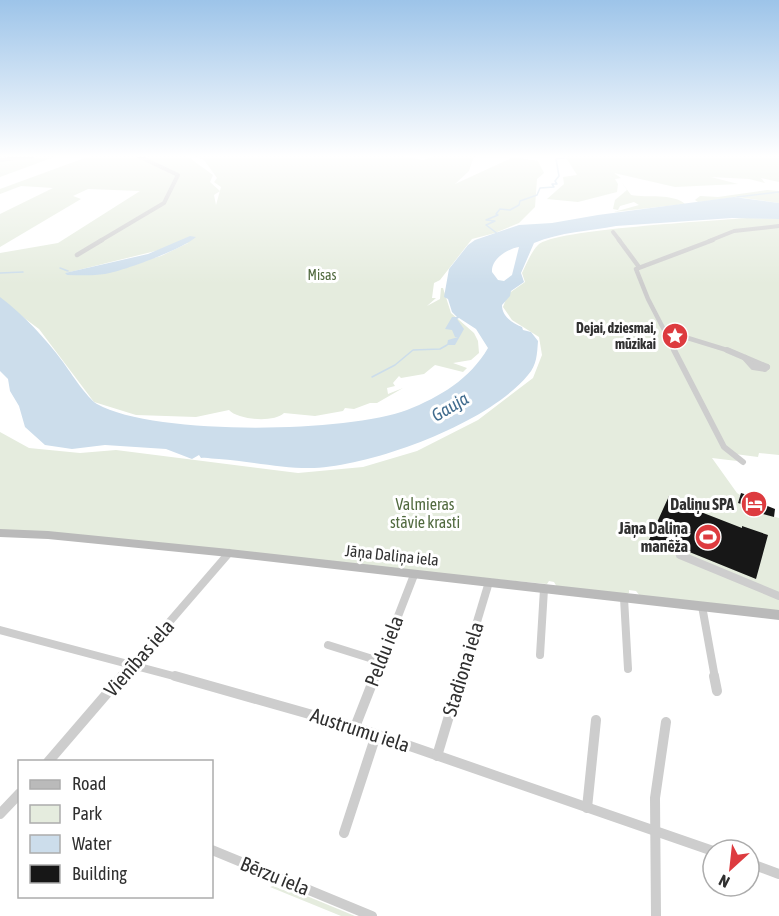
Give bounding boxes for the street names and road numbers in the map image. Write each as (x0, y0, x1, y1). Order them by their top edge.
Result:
street label: Jāņa Daliņa iela (344, 541, 440, 570)
street label: Peldu iela (360, 612, 408, 689)
street label: Vienības iela (99, 614, 178, 701)
street label: Stadiona iela (437, 619, 488, 719)
street label: Austrumu iela (308, 703, 413, 756)
street label: Bērzu iela (237, 851, 313, 900)

